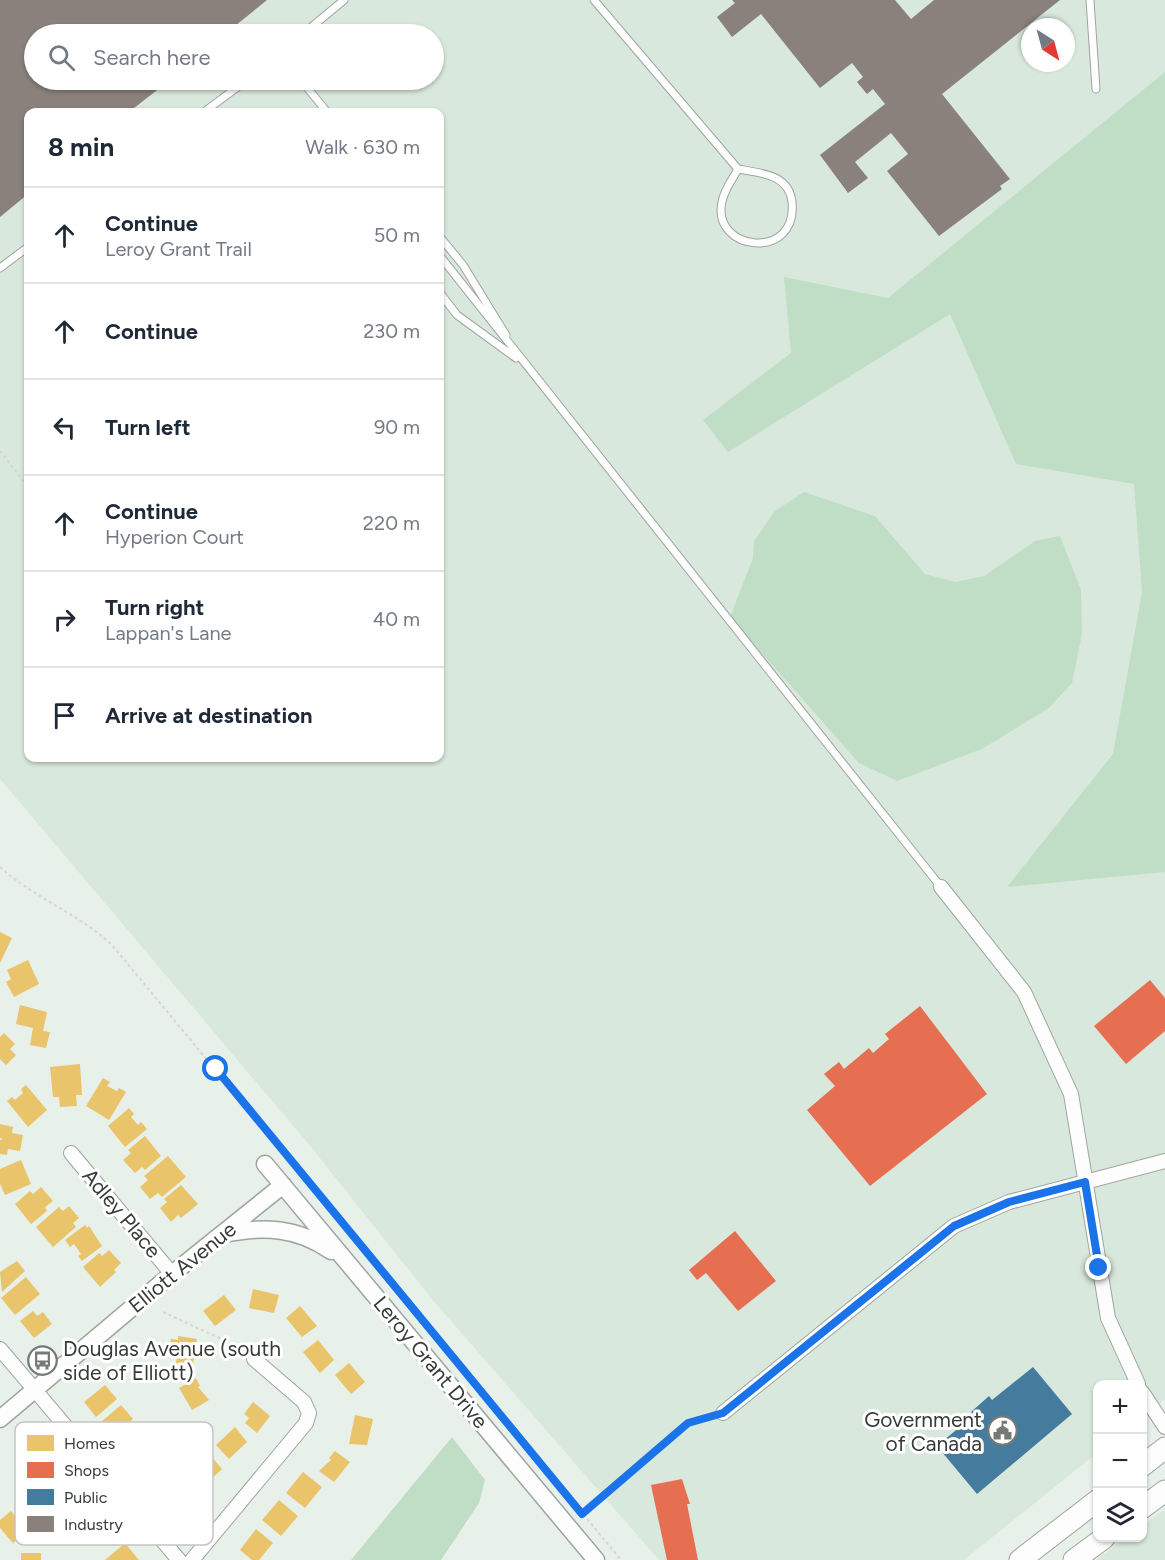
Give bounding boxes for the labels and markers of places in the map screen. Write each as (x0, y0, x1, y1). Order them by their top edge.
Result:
place label: Douglas Avenue (south side of Elliott) (63, 1336, 281, 1385)
bus stop icon: Douglas Avenue (south side of Elliott) (26, 1344, 58, 1376)
place label: Government of Canada (864, 1407, 982, 1456)
public building icon: Government of Canada (987, 1415, 1019, 1447)

